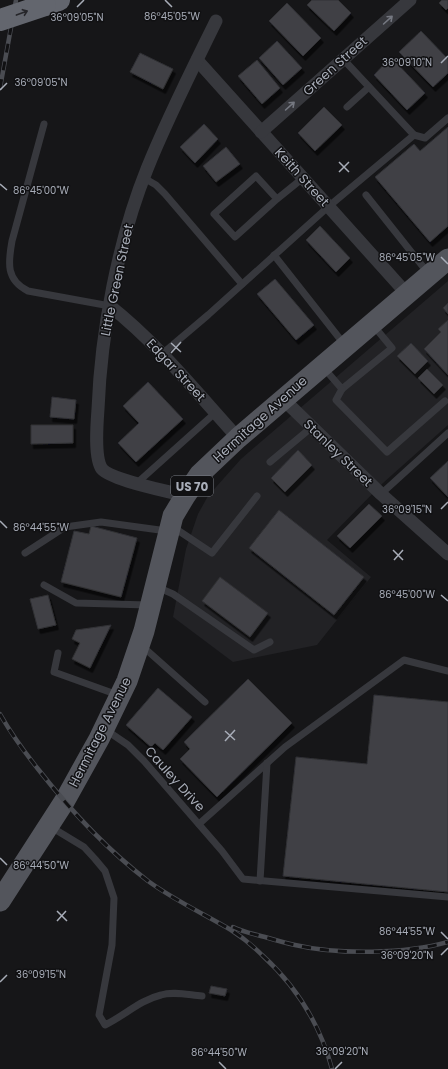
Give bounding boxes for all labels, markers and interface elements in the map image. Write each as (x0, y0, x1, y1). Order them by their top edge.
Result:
one-way arrow (16, 8, 28, 16)
text: 86°45'05"W (144, 9, 200, 24)
text: 36°09'05"N (50, 10, 104, 25)
one-way arrow (382, 15, 393, 24)
street label: Green Street (299, 32, 372, 100)
text: 36°09'10"N (382, 55, 432, 70)
text: 36°09'05"N (14, 75, 68, 90)
one-way arrow (285, 102, 295, 111)
street label: Keith Street (270, 143, 334, 211)
text: 86°45'00"W (13, 183, 69, 198)
street label: Little Green Street (96, 222, 138, 338)
text: 86°45'05"W (379, 250, 435, 265)
street label: Edgar Street (142, 334, 210, 406)
street label: Hermitage Avenue (209, 371, 311, 467)
street label: Stanley Street (299, 415, 377, 491)
road number: US 70 (171, 476, 213, 496)
text: 36°09'15"N (382, 502, 432, 517)
text: 86°44'55"W (13, 520, 69, 535)
text: 86°45'00"W (379, 587, 435, 602)
street label: Hermitage Avenue (64, 674, 136, 790)
street label: Cauley Drive (141, 742, 209, 816)
text: 86°44'50"W (13, 858, 69, 873)
text: 86°44'55"W (379, 924, 435, 939)
text: 36°09'20"N (381, 948, 433, 963)
text: 36°09'15"N (16, 967, 66, 982)
text: 36°09'20"N (316, 1044, 368, 1059)
text: 86°44'50"W (191, 1045, 247, 1060)

